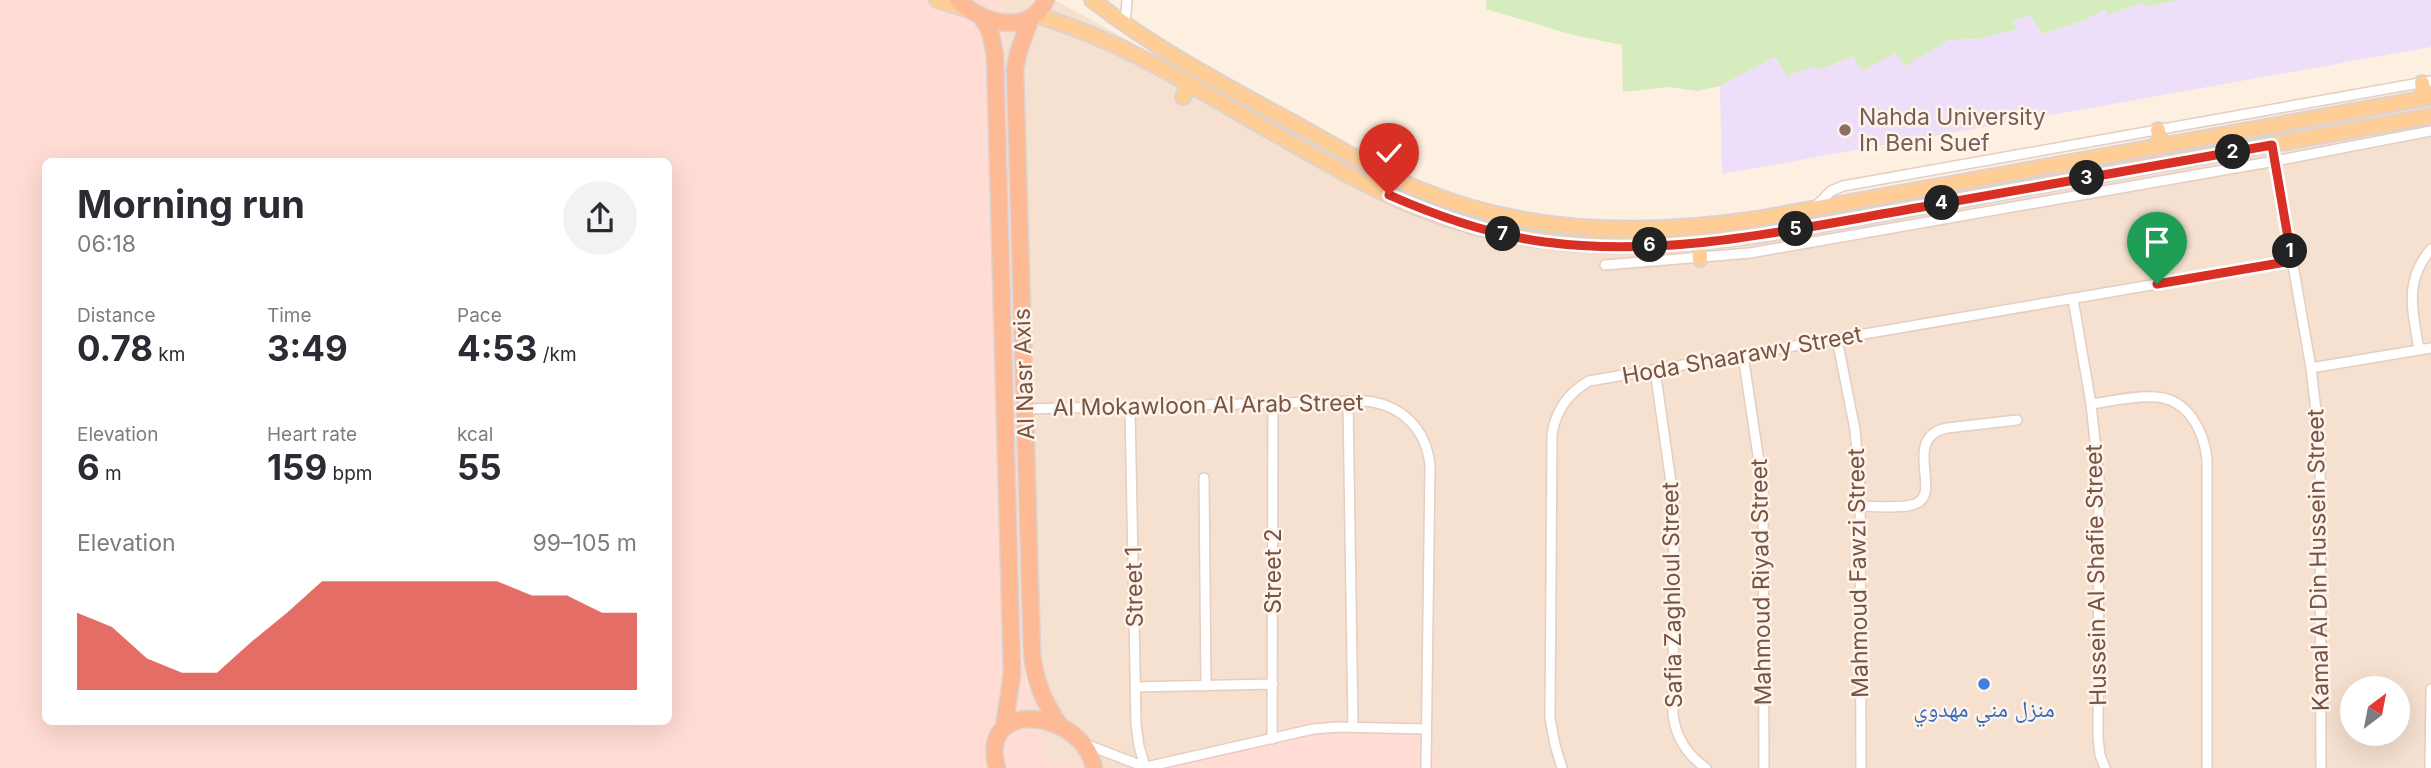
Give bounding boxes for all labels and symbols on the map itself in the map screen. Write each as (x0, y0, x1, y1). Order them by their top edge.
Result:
place label: Nahda University In Beni Suef (1859, 103, 2046, 157)
marker: Nahda University In Beni Suef (1837, 122, 1853, 138)
pin (1359, 123, 1419, 195)
pin: 2 (2216, 134, 2250, 170)
pin: 3 (2070, 160, 2104, 196)
pin: 4 (1924, 186, 1960, 220)
pin: 5 (1778, 212, 1814, 246)
pin (2127, 212, 2187, 284)
pin: 7 (1486, 216, 1520, 252)
pin: 6 (1632, 228, 1668, 262)
pin: 1 (2272, 233, 2308, 268)
street label: Al Nasr Axis (1008, 308, 1040, 440)
street label: Hoda Shaarawy Street (1620, 320, 1865, 390)
street label: Al Mokawloon Al Arab Street (1052, 388, 1364, 422)
street label: Kamal Al Din Hussein Street (2301, 408, 2335, 711)
street label: Hussein Al Shafie Street (2080, 443, 2112, 706)
street label: Mahmoud Fawzi Street (1842, 447, 1874, 698)
street label: Mahmoud Riyad Street (1745, 458, 1777, 706)
street label: Safia Zaghloul Street (1656, 481, 1688, 708)
street label: Street 2 (1259, 528, 1287, 614)
street label: Street 1 (1119, 546, 1149, 628)
marker: منزل مني مهدوي (1976, 676, 1992, 692)
north arrow (2340, 676, 2410, 746)
place label: منزل مني مهدوي (1913, 695, 2055, 728)

